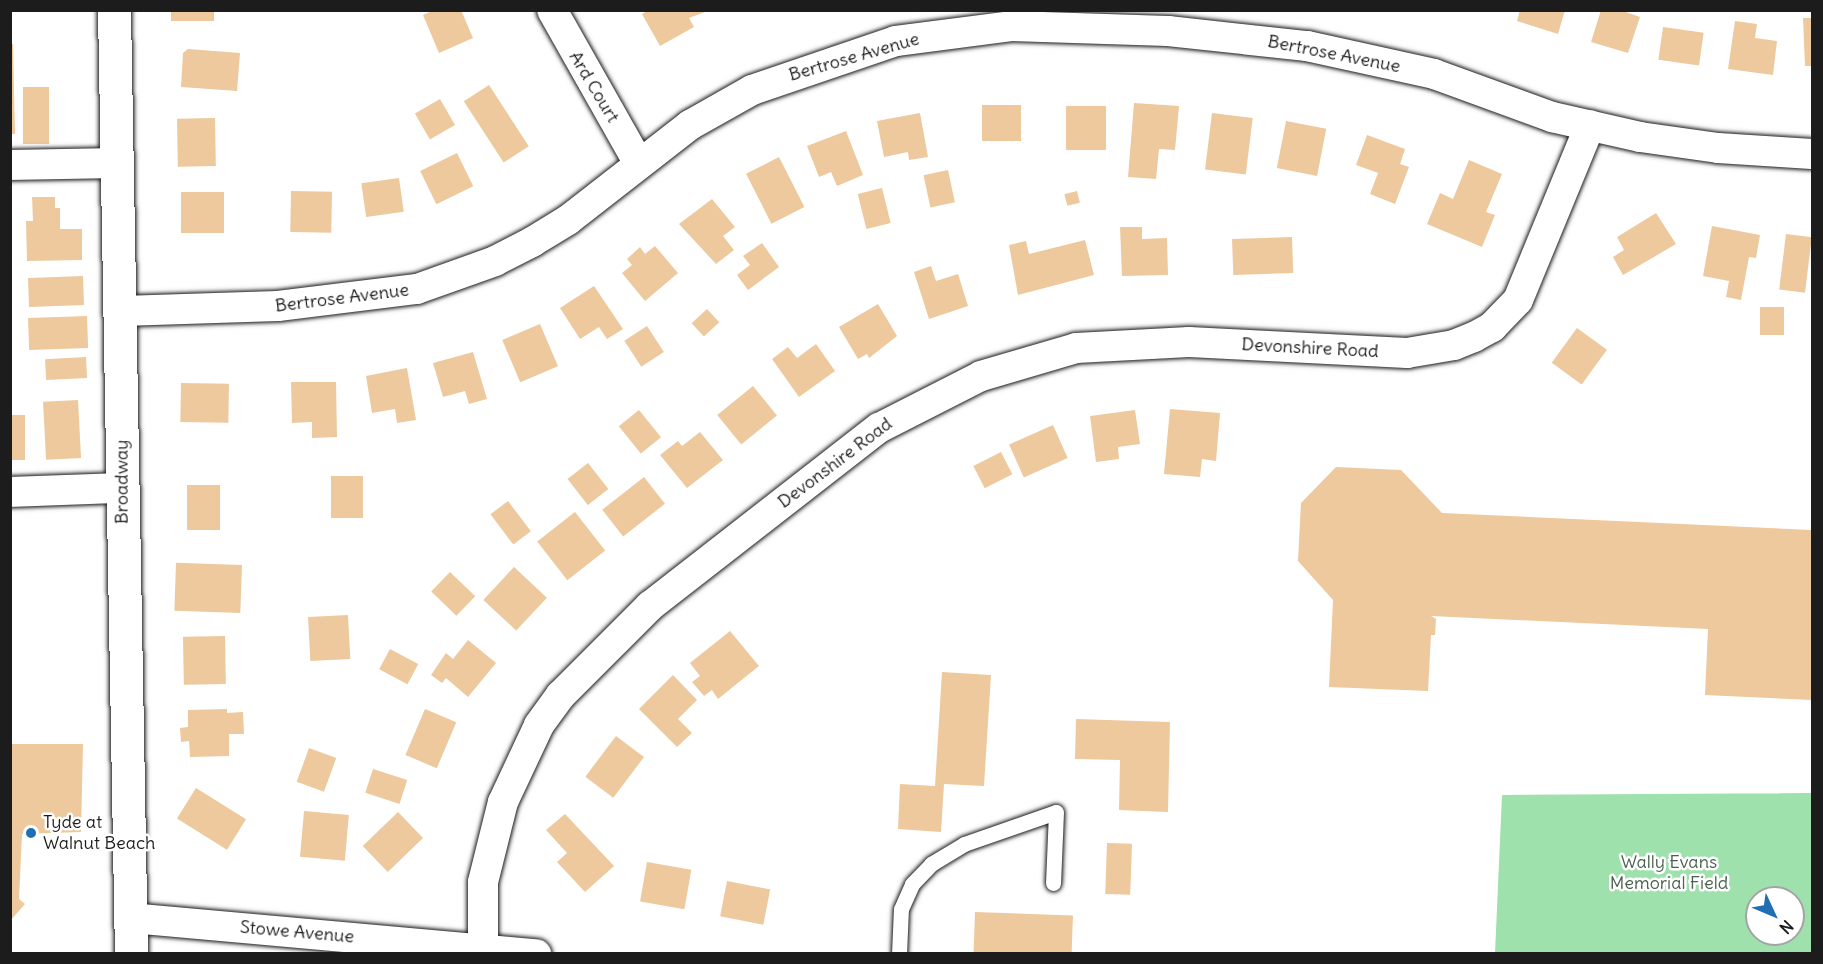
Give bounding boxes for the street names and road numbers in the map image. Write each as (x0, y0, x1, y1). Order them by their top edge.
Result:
street label: Bertrose Avenue (786, 28, 922, 86)
street label: Bertrose Avenue (1266, 31, 1402, 77)
street label: Ard Court (564, 47, 624, 127)
street label: Bertrose Avenue (274, 279, 410, 317)
street label: Devonshire Road (1241, 334, 1379, 362)
street label: Devonshire Road (774, 413, 896, 513)
street label: Broadway (111, 440, 133, 524)
street label: Stowe Avenue (239, 916, 355, 948)

